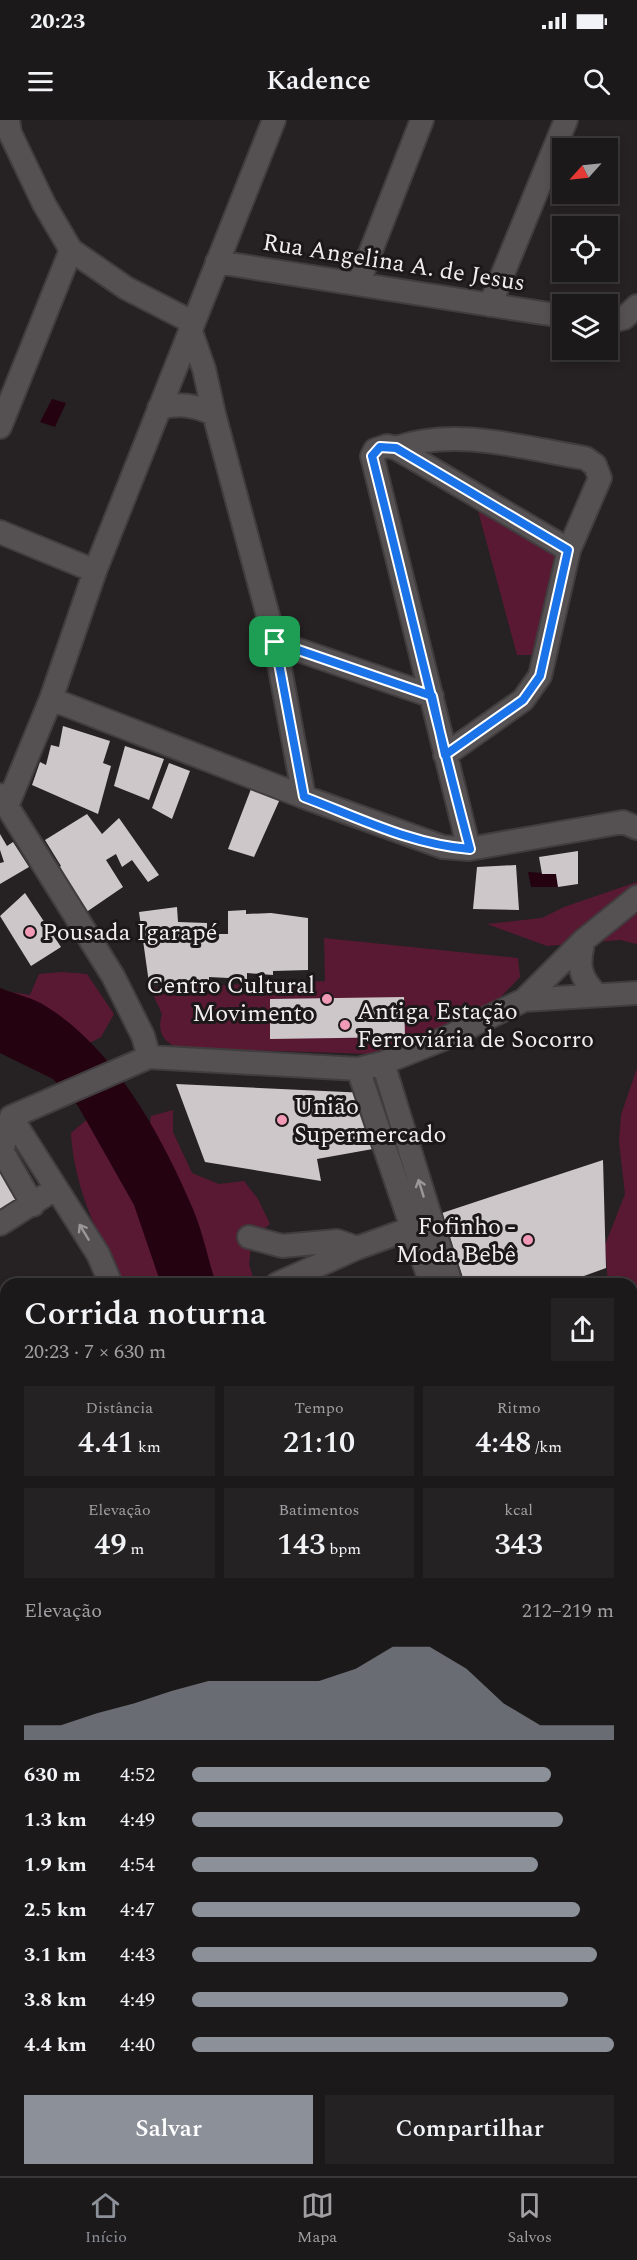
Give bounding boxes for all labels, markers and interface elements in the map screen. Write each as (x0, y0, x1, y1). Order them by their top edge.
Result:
text: 20:23 (30, 5, 85, 38)
text: Kadence (266, 60, 371, 102)
icon: menu (24, 65, 57, 98)
icon: search (580, 65, 613, 98)
north arrow (552, 138, 618, 204)
map controls (552, 138, 618, 360)
button: locate (552, 216, 618, 282)
street label: Rua Angelina A. de Jesus (260, 224, 528, 302)
button: layers (552, 294, 618, 360)
pin (249, 616, 300, 667)
icon: arrive (258, 625, 291, 658)
place label: Pousada Igarapé (42, 915, 217, 951)
marker: Pousada Igarapé (23, 925, 37, 939)
place label: Centro Cultural Movimento (146, 968, 315, 1032)
marker: Centro Cultural Movimento (320, 992, 334, 1006)
place label: Antiga Estação Ferroviária de Socorro (357, 994, 594, 1058)
marker: Antiga Estação Ferroviária de Socorro (338, 1018, 352, 1032)
place label: União Supermercado (294, 1089, 446, 1153)
marker: União Supermercado (275, 1113, 289, 1127)
one-way arrow (414, 1179, 425, 1198)
place label: Fofinho - Moda Bebê (396, 1209, 516, 1273)
one-way arrow (78, 1224, 90, 1241)
marker: Fofinho - Moda Bebê (521, 1233, 535, 1247)
text: Corrida noturna (24, 1289, 267, 1339)
button: share (551, 1298, 614, 1361)
text: 20:23 · 7 × 630 m (24, 1337, 166, 1367)
text: Distância (86, 1396, 153, 1420)
text: Tempo (294, 1396, 344, 1420)
text: Ritmo (497, 1396, 541, 1420)
text: 4.41 (78, 1420, 134, 1466)
text: 21:10 (283, 1420, 355, 1466)
text: 4:48 (475, 1420, 531, 1466)
text: km (134, 1435, 161, 1459)
text: /km (531, 1435, 562, 1459)
text: Elevação (88, 1498, 151, 1522)
text: Batimentos (278, 1498, 360, 1522)
text: kcal (504, 1498, 533, 1522)
text: 49 (94, 1522, 127, 1568)
text: 143 (277, 1522, 325, 1568)
text: 343 (495, 1522, 543, 1568)
text: m (127, 1537, 144, 1561)
text: bpm (325, 1537, 361, 1561)
text: Elevação (24, 1596, 102, 1626)
text: 212–219 m (522, 1596, 614, 1626)
text: 630 m (24, 1760, 81, 1790)
text: 4:52 (120, 1760, 155, 1790)
text: 1.3 km (24, 1805, 87, 1835)
text: 4:49 (120, 1805, 155, 1835)
text: 1.9 km (24, 1850, 87, 1880)
text: 4:54 (120, 1850, 155, 1880)
text: 2.5 km (24, 1895, 87, 1925)
text: 4:47 (120, 1895, 155, 1925)
text: 3.1 km (24, 1940, 87, 1970)
text: 4:43 (120, 1940, 155, 1970)
text: 3.8 km (24, 1985, 87, 2015)
text: 4:49 (120, 1985, 155, 2015)
text: 4.4 km (24, 2030, 87, 2060)
text: 4:40 (120, 2030, 155, 2060)
button: Salvar (24, 2095, 313, 2164)
button: Compartilhar (325, 2095, 614, 2164)
tab: Início (85, 2189, 127, 2249)
tab: Mapa (297, 2189, 337, 2249)
tab: Salvos (507, 2189, 552, 2249)

